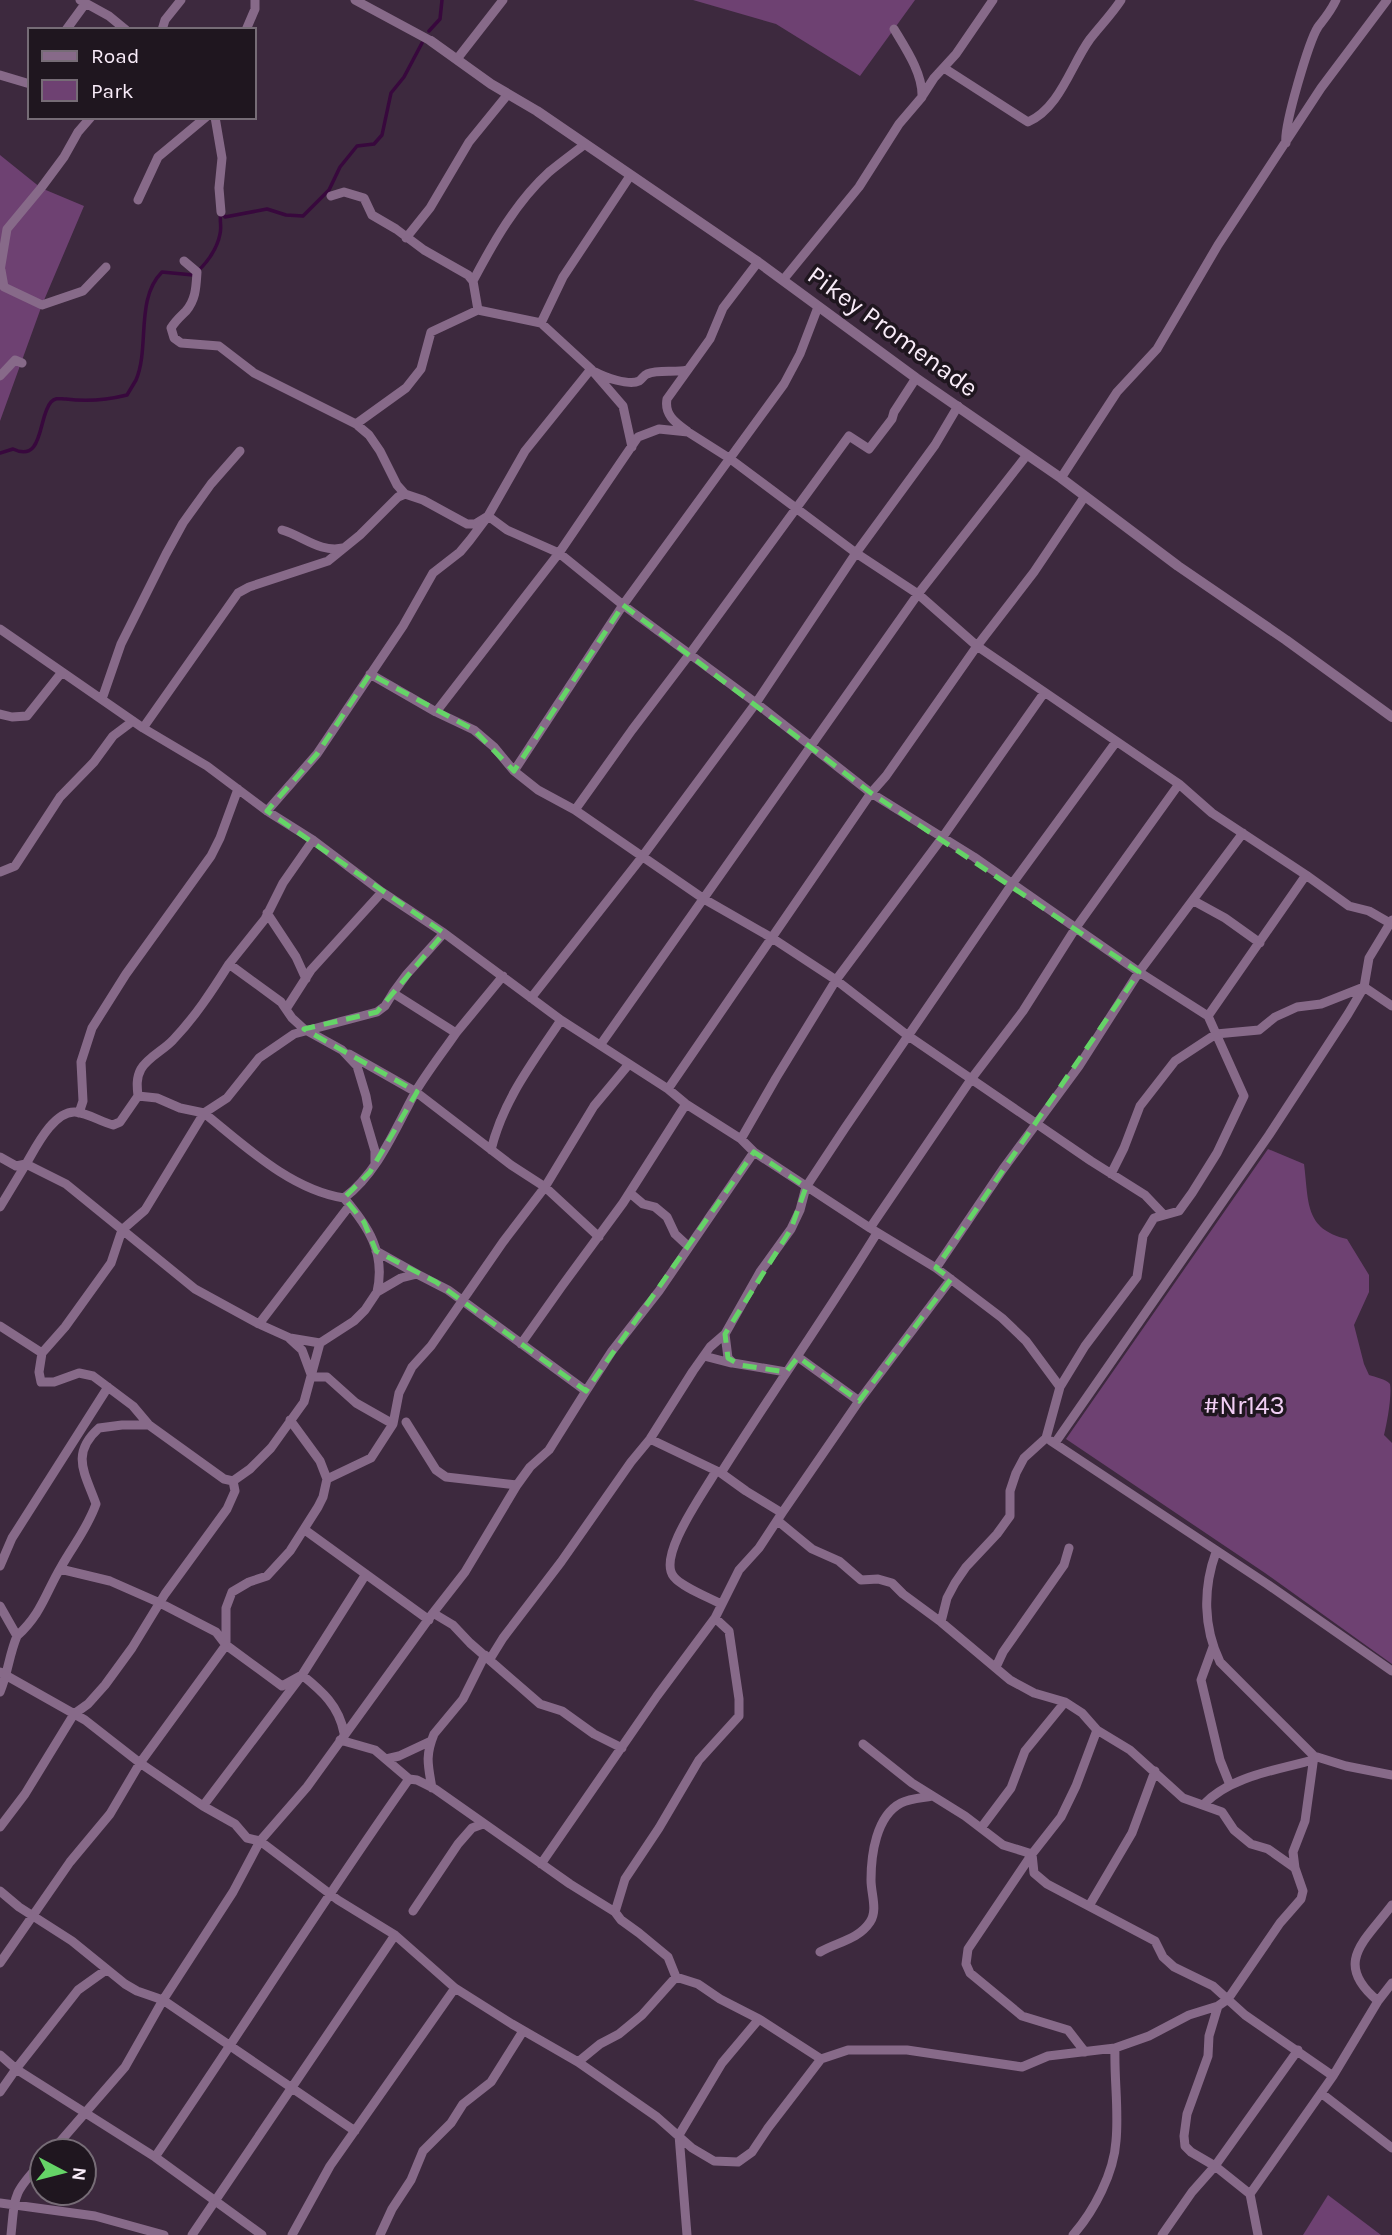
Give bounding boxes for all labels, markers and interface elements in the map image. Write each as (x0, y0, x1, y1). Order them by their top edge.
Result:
legend (28, 28, 256, 119)
text: Road (91, 44, 139, 68)
text: Park (91, 79, 134, 103)
street label: Pikey Promenade (802, 259, 984, 404)
park label: #Nr143 (1203, 1390, 1285, 1421)
north arrow (28, 2137, 98, 2207)
text: N (67, 2166, 91, 2182)

